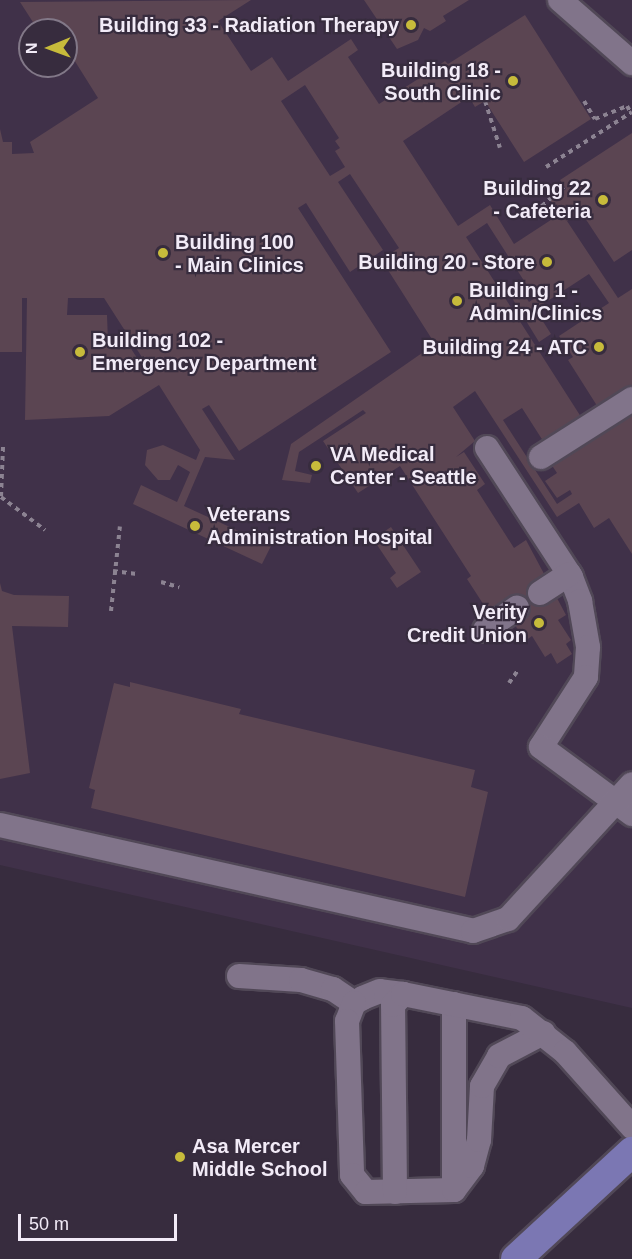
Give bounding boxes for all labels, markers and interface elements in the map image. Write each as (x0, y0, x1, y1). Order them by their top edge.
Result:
place label: Building 33 - Radiation Therapy (99, 13, 399, 37)
north arrow (18, 18, 78, 78)
marker: Building 33 - Radiation Therapy (404, 18, 418, 32)
text: N (23, 42, 40, 54)
place label: Building 18 - South Clinic (381, 58, 501, 105)
marker: Building 18 - South Clinic (506, 74, 520, 88)
place label: Building 22 - Cafeteria (483, 176, 591, 223)
marker: Building 22 - Cafeteria (596, 193, 610, 207)
place label: Building 100 - Main Clinics (175, 230, 304, 277)
marker: Building 100 - Main Clinics (156, 246, 170, 260)
place label: Building 20 - Store (358, 250, 535, 274)
marker: Building 20 - Store (540, 255, 554, 269)
place label: Building 1 - Admin/Clinics (469, 278, 602, 325)
marker: Building 1 - Admin/Clinics (450, 294, 464, 308)
place label: Building 102 - Emergency Department (92, 328, 317, 375)
place label: Building 24 - ATC (422, 335, 587, 359)
marker: Building 24 - ATC (592, 340, 606, 354)
marker: Building 102 - Emergency Department (73, 345, 87, 359)
place label: VA Medical Center - Seattle (330, 442, 477, 489)
marker: VA Medical Center - Seattle (307, 457, 325, 475)
place label: Veterans Administration Hospital (207, 502, 433, 549)
marker: Veterans Administration Hospital (188, 519, 202, 533)
place label: Verity Credit Union (407, 600, 527, 647)
marker: Verity Credit Union (532, 616, 546, 630)
place label: Asa Mercer Middle School (192, 1134, 328, 1181)
marker: Asa Mercer Middle School (173, 1150, 187, 1164)
scale bar (21, 1202, 180, 1240)
text: 50 m (29, 1214, 69, 1234)

